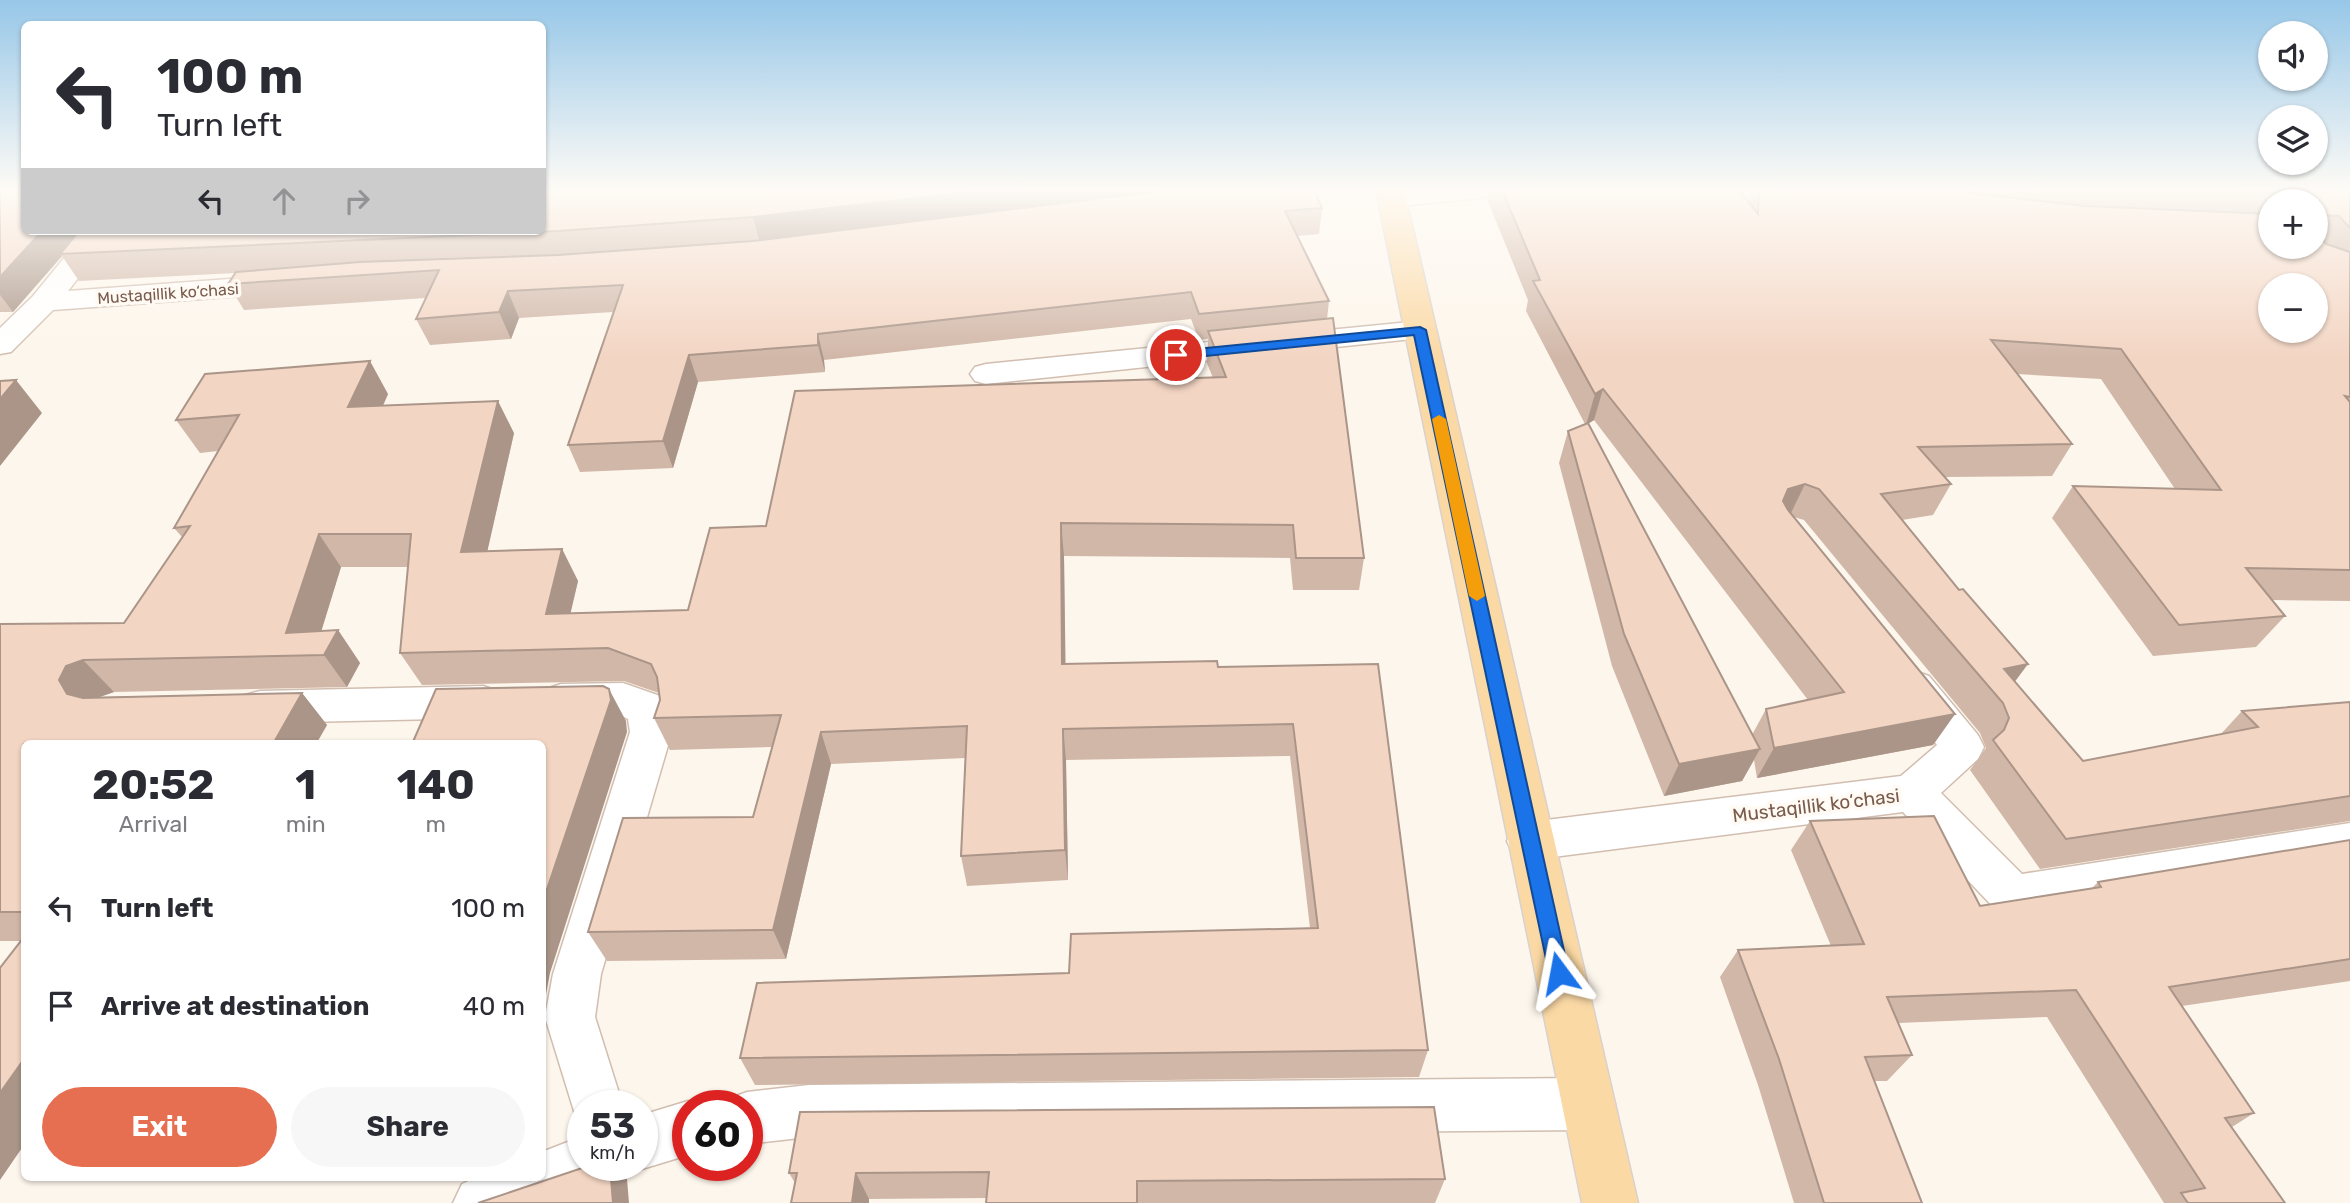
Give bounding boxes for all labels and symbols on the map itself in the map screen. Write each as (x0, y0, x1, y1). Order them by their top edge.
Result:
street label: Mustaqillik ko‘chasi (97, 279, 239, 308)
pin (1146, 325, 1206, 385)
street label: Mustaqillik ko‘chasi (1731, 784, 1901, 827)
position arrow (1522, 936, 1596, 1010)
speed limit sign: 60 (672, 1090, 763, 1181)

